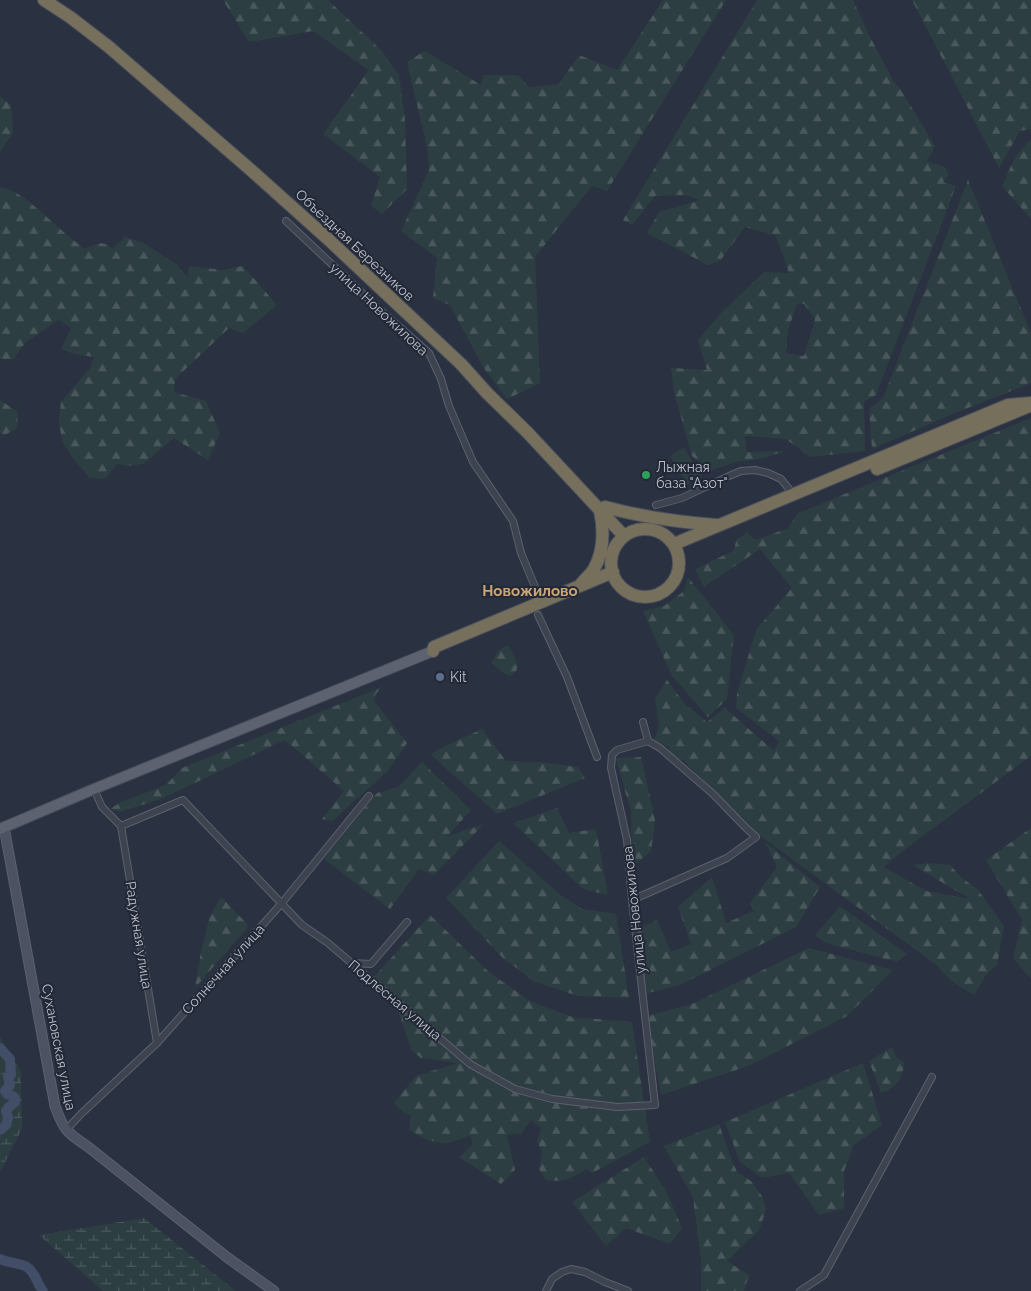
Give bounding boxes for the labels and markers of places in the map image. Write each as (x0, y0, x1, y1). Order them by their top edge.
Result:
place label: Лыжная база "Азот" (656, 459, 728, 491)
marker: Лыжная база "Азот" (640, 469, 652, 481)
place label: Kit (450, 669, 467, 685)
marker: Kit (434, 671, 446, 683)

